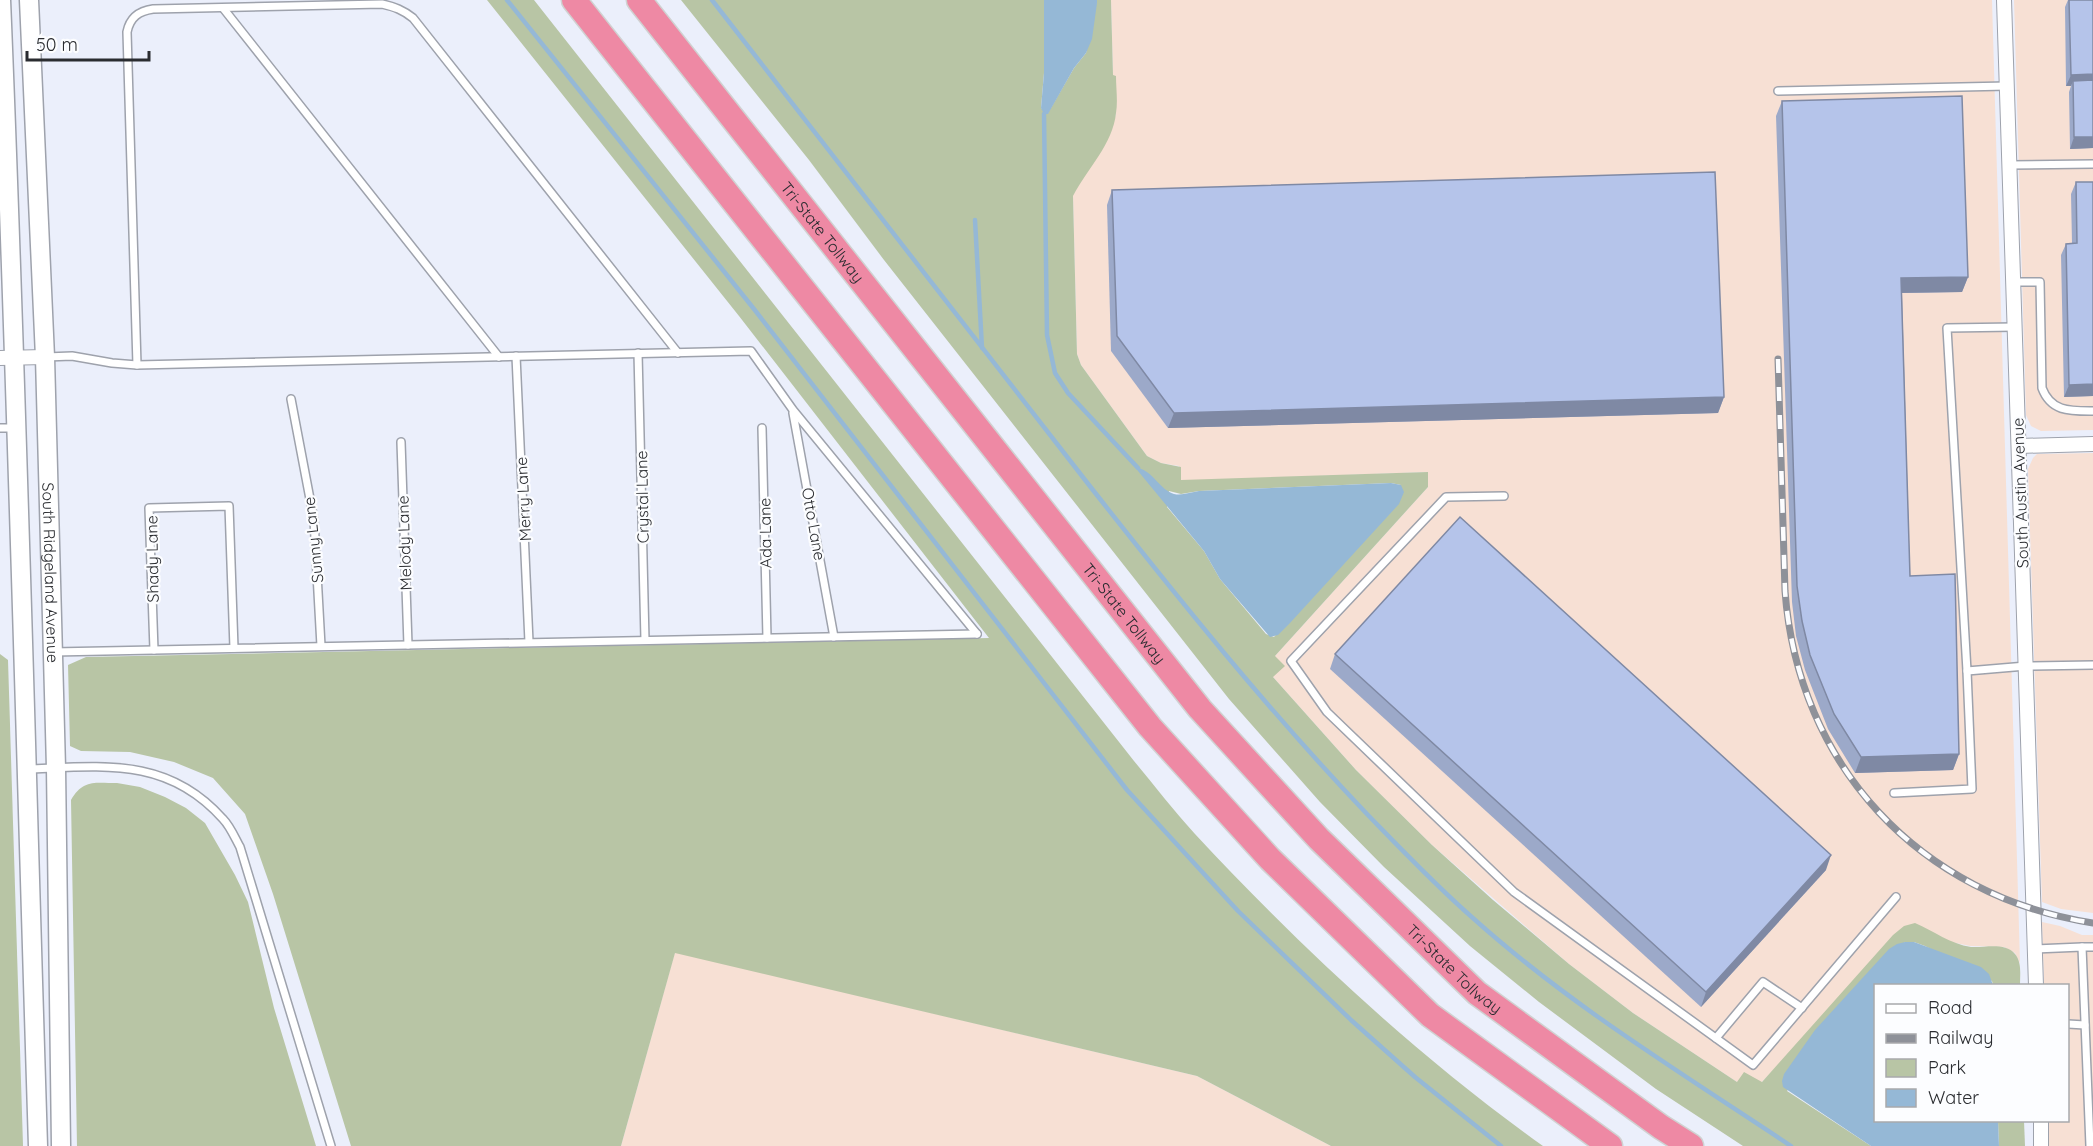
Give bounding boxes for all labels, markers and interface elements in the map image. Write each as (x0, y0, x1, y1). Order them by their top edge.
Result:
scale bar (27, 24, 148, 62)
text: 50 m (36, 33, 78, 56)
street label: Tri-State Tollway (777, 178, 869, 287)
street label: South Austin Avenue (2007, 417, 2033, 569)
street label: Crystal Lane (631, 450, 653, 544)
street label: Merry Lane (511, 456, 535, 542)
street label: South Ridgeland Avenue (38, 482, 63, 663)
street label: Otto Lane (798, 486, 830, 562)
street label: Melody Lane (392, 495, 416, 591)
street label: Sunny Lane (299, 496, 327, 584)
street label: Ada Lane (754, 498, 776, 568)
street label: Shady Lane (141, 515, 163, 603)
street label: Tri-State Tollway (1078, 559, 1170, 668)
street label: Tri-State Tollway (1402, 920, 1506, 1018)
legend (1874, 984, 2069, 1122)
text: Road (1928, 996, 1973, 1019)
text: Railway (1928, 1026, 1994, 1049)
text: Park (1928, 1056, 1966, 1079)
text: Water (1928, 1086, 1979, 1109)

